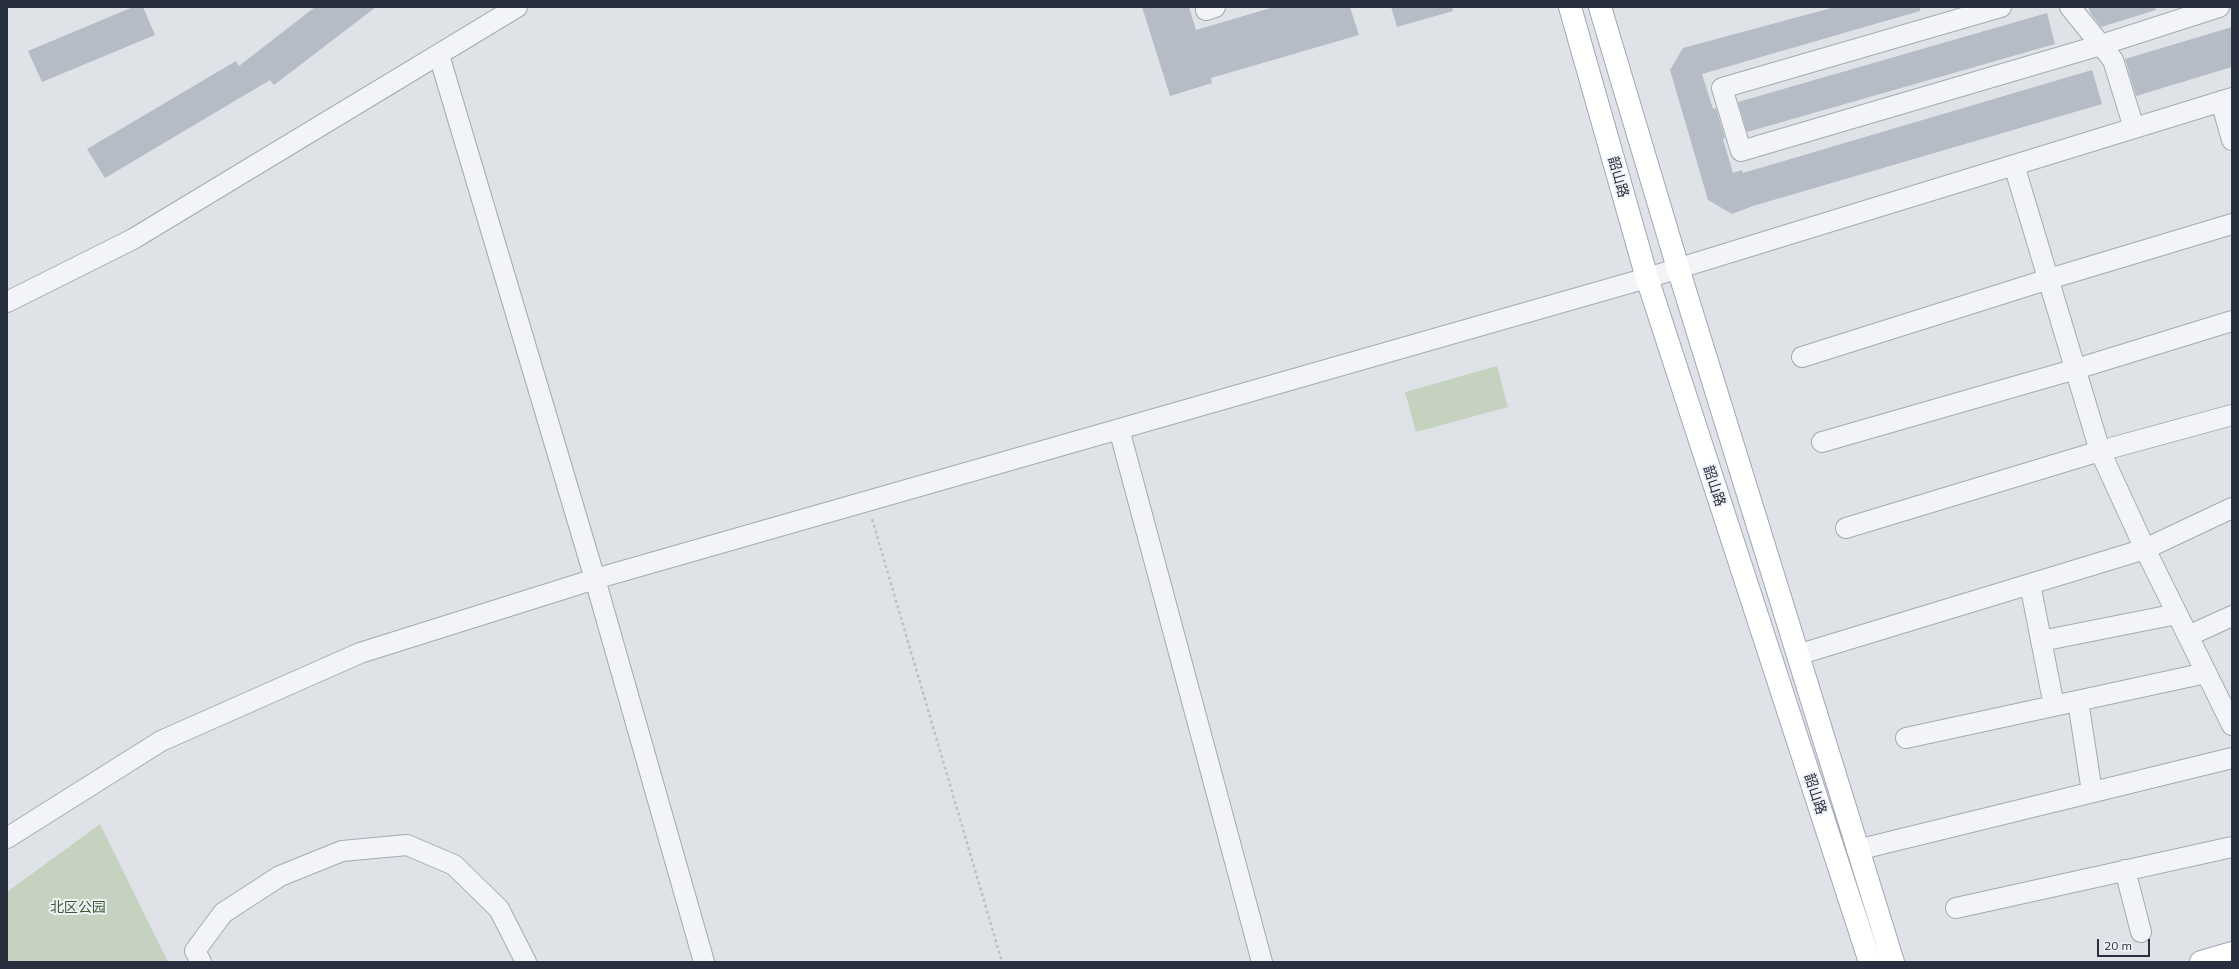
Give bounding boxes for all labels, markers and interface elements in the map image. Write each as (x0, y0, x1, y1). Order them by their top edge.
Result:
street label: 韶山路 (1604, 154, 1632, 200)
street label: 韶山路 (1700, 463, 1728, 509)
street label: 韶山路 (1801, 771, 1829, 817)
park label: 北区公园 (50, 900, 106, 916)
scale bar (2099, 931, 2152, 957)
text: 20 m (2104, 938, 2132, 953)

